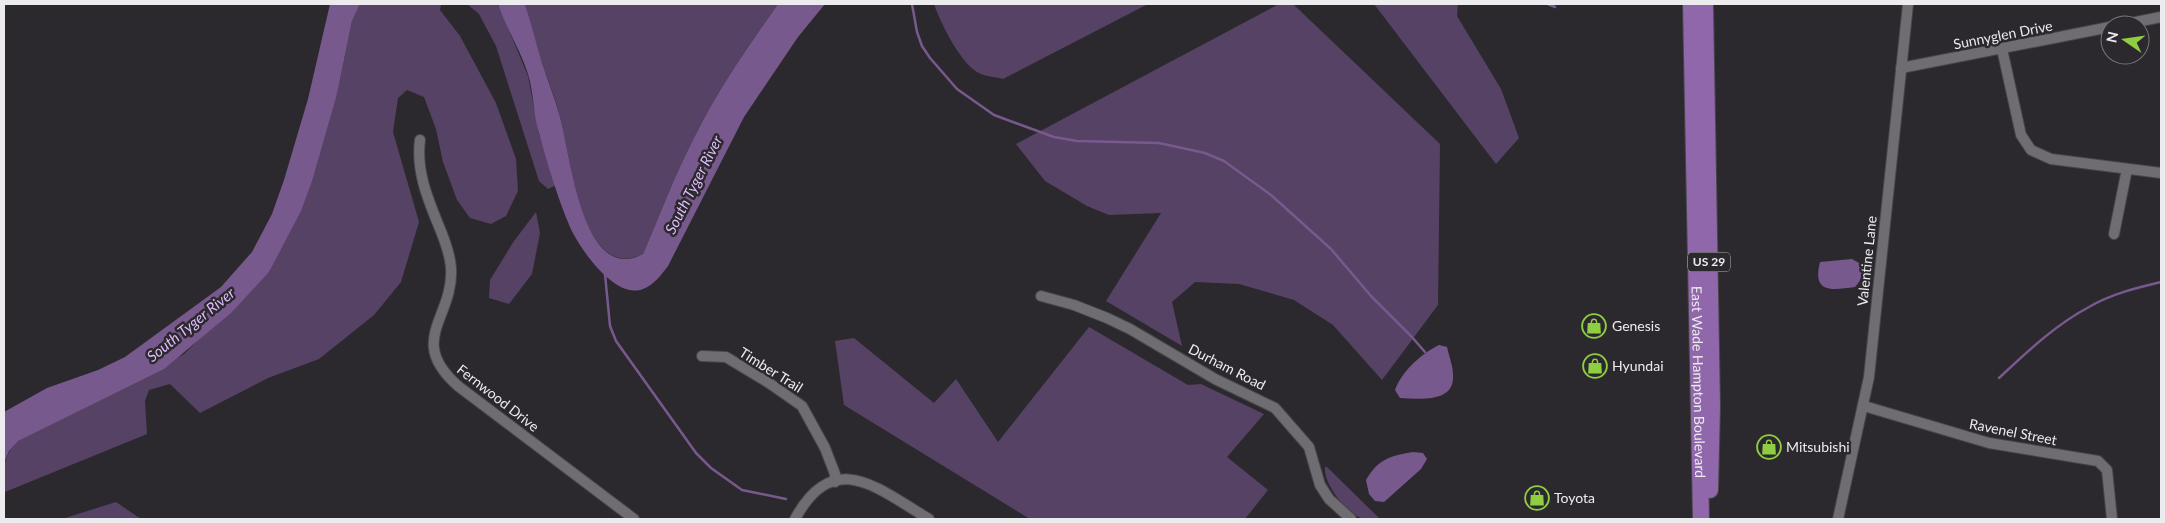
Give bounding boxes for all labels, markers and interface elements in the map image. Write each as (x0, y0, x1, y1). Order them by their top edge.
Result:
north arrow (2100, 15, 2150, 65)
street label: Sunnyglen Drive (1952, 17, 2054, 52)
text: N (2102, 30, 2121, 44)
water label: South Tyger River (661, 132, 726, 237)
street label: Valentine Lane (1853, 215, 1880, 307)
road number: US 29 (1688, 252, 1730, 272)
water label: South Tyger River (143, 283, 239, 365)
street label: East Wade Hampton Boulevard (1688, 286, 1709, 478)
shop icon: Genesis (1581, 313, 1607, 339)
place label: Genesis (1612, 317, 1660, 334)
street label: Durham Road (1186, 340, 1269, 393)
street label: Timber Trail (736, 343, 806, 396)
shop icon: Hyundai (1582, 353, 1608, 379)
place label: Hyundai (1612, 357, 1664, 374)
street label: Fernwood Drive (454, 360, 543, 435)
street label: Ravenel Street (1968, 415, 2058, 448)
shop icon: Mitsubishi (1756, 434, 1782, 460)
place label: Mitsubishi (1786, 438, 1850, 455)
shop icon: Toyota (1524, 485, 1550, 511)
place label: Toyota (1554, 489, 1595, 506)

